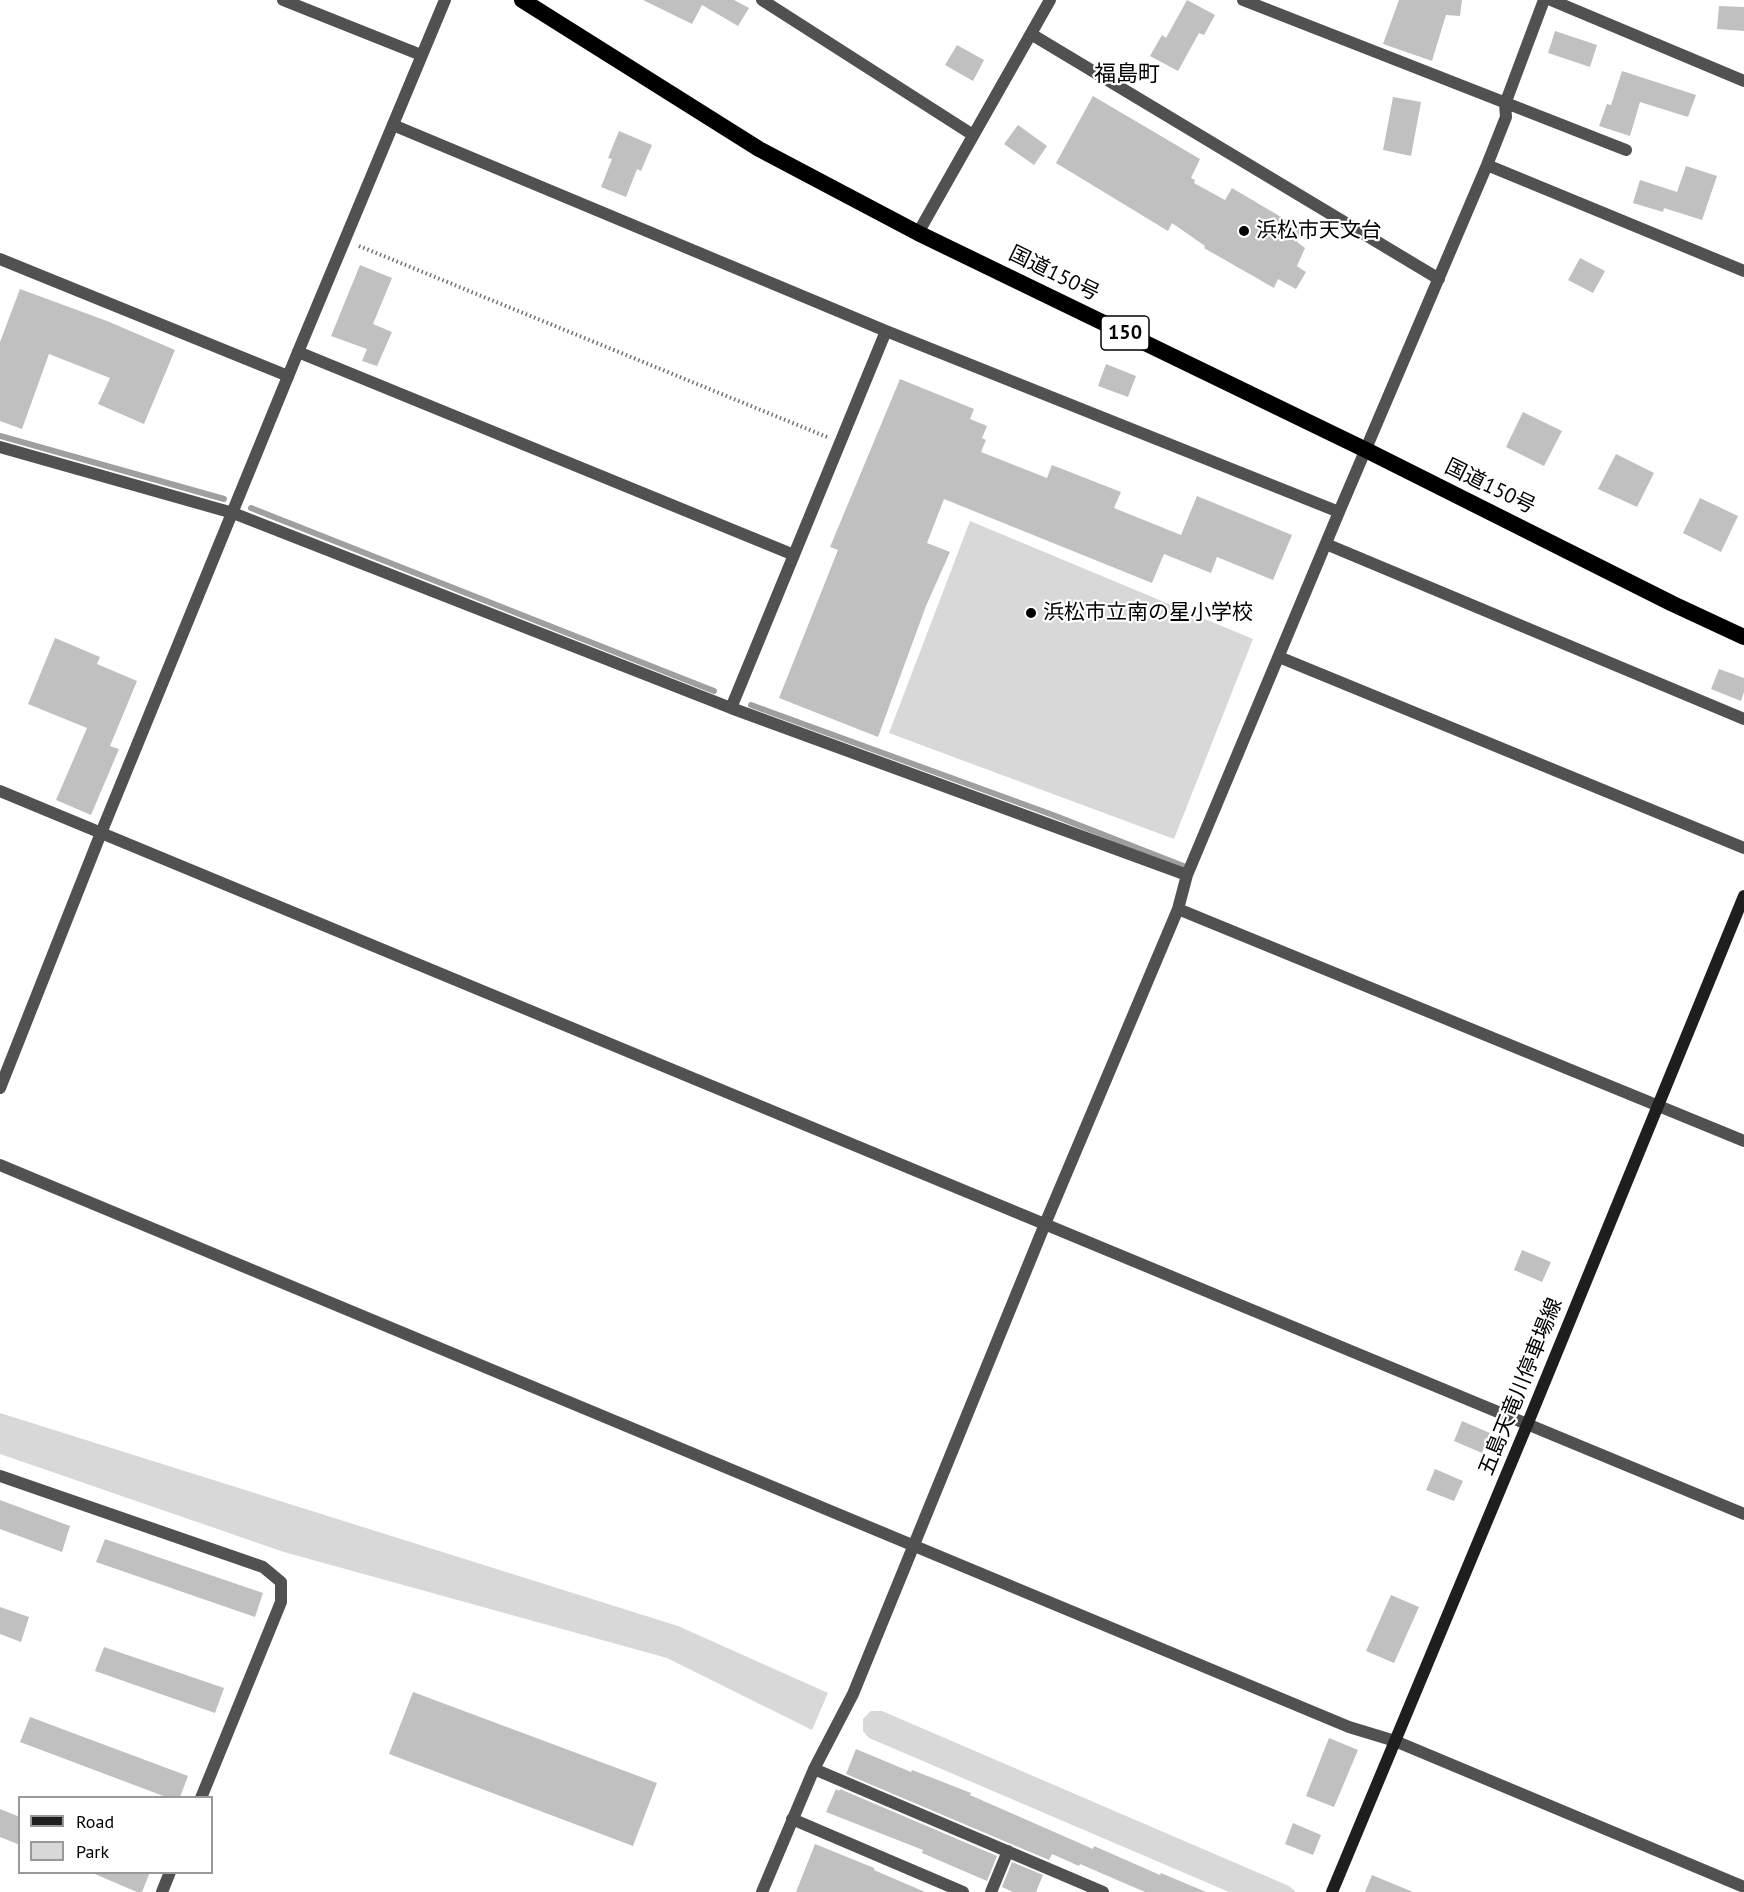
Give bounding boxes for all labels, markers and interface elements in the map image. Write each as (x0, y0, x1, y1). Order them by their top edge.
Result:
district label: 福島町 (1094, 62, 1160, 88)
place label: 浜松市天文台 (1256, 218, 1382, 244)
marker: 浜松市天文台 (1237, 224, 1251, 238)
street label: 国道150号 (1005, 241, 1103, 307)
road number: 150 (1101, 316, 1149, 350)
street label: 国道150号 (1441, 454, 1539, 520)
place label: 浜松市立南の星小学校 (1043, 600, 1253, 626)
marker: 浜松市立南の星小学校 (1024, 606, 1038, 620)
street label: 五島天竜川停車場線 (1474, 1295, 1568, 1479)
legend (18, 1796, 213, 1874)
text: Road (76, 1810, 114, 1833)
text: Park (76, 1840, 109, 1863)

